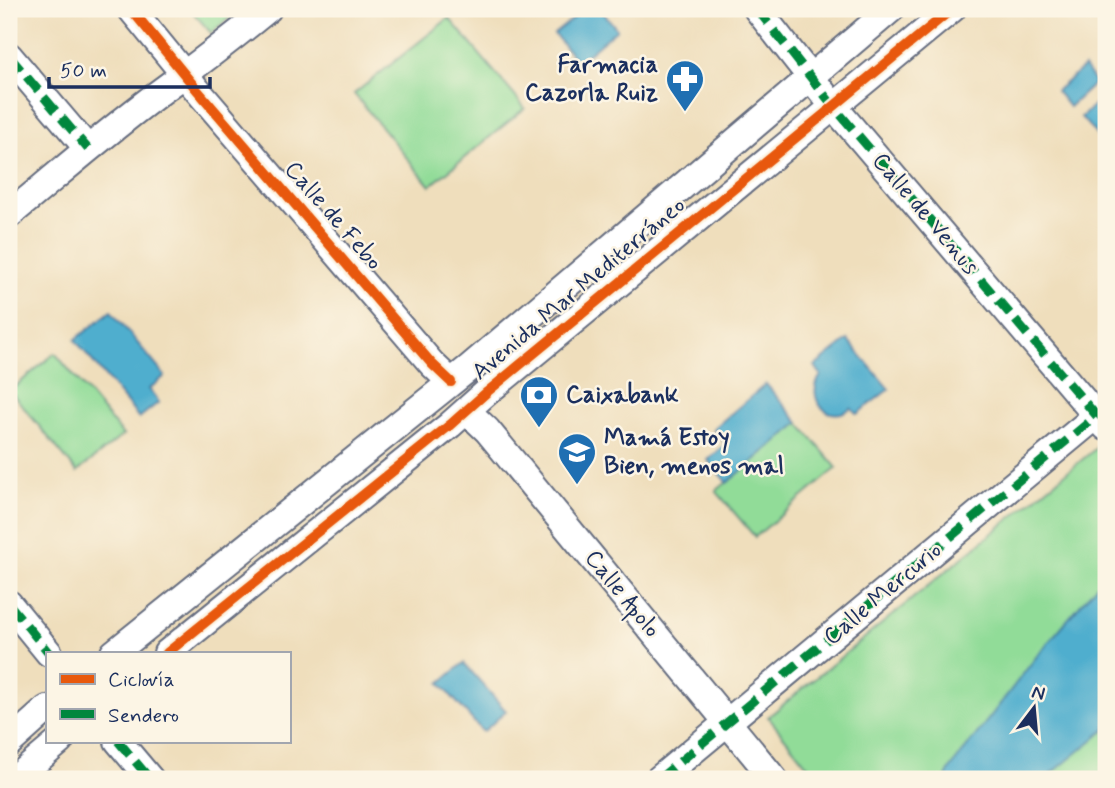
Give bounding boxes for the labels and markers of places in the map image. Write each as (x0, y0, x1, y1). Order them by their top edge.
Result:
place label: Farmacia Cazorla Ruiz (525, 50, 658, 109)
pharmacy icon: Farmacia Cazorla Ruiz (664, 58, 706, 113)
bank icon: Caixabank (518, 374, 560, 429)
place label: Caixabank (566, 380, 679, 411)
place label: Mamá Estoy Bien, menos mal (604, 423, 784, 482)
school or university icon: Mamá Estoy Bien, menos mal (556, 431, 598, 486)

